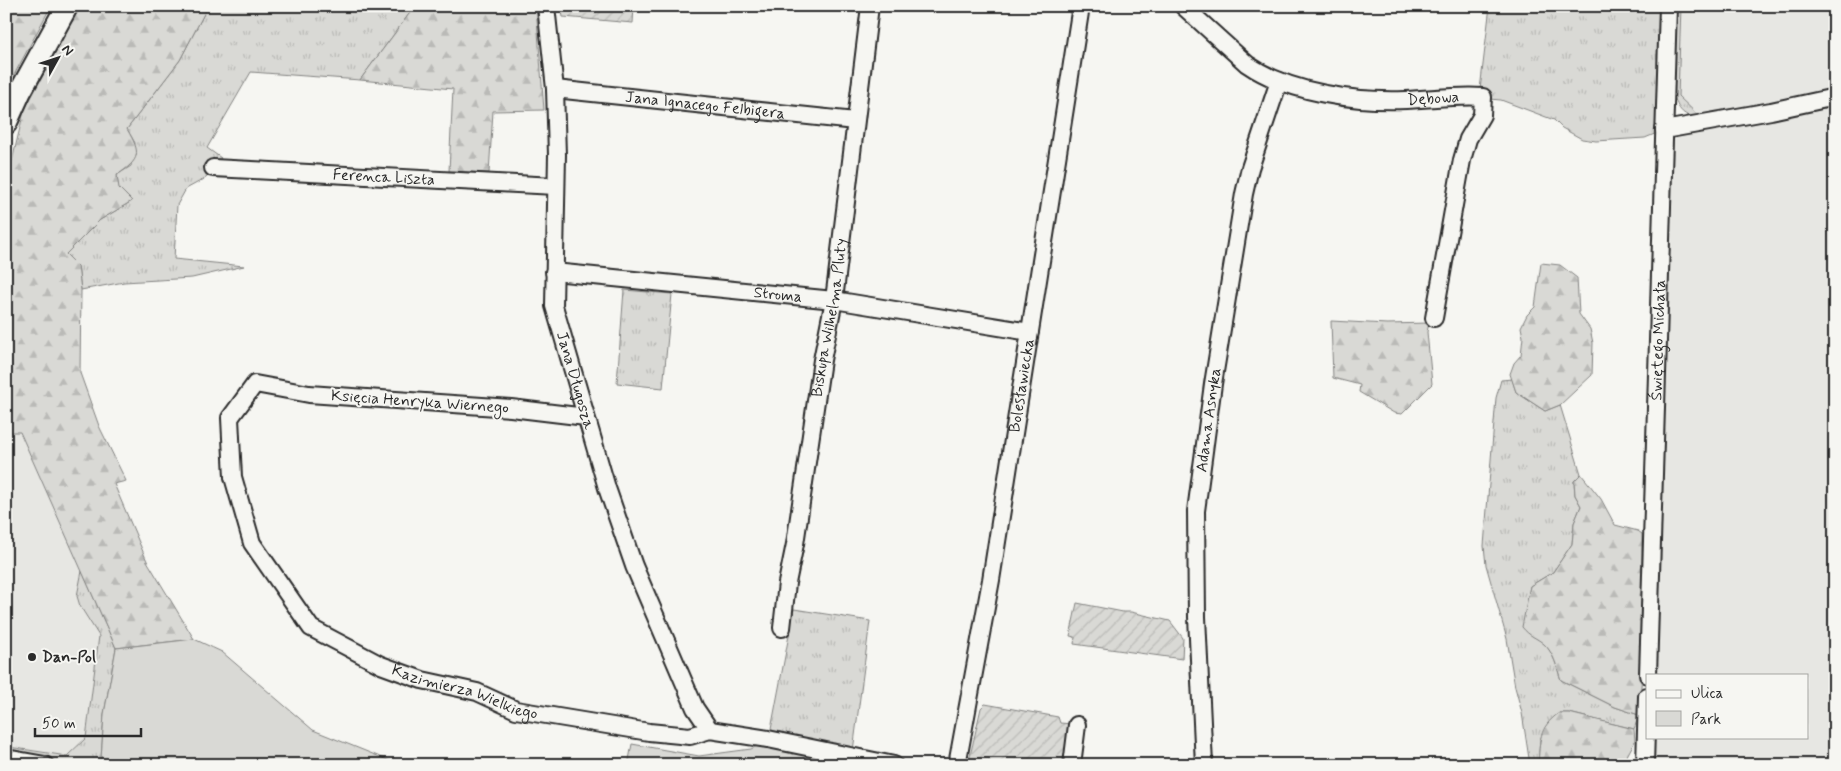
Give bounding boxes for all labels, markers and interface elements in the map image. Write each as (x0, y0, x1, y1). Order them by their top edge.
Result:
north arrow (32, 32, 82, 82)
text: N (57, 41, 77, 60)
street label: Jana Ignacego Felbigera (624, 86, 786, 124)
street label: Dębowa (1407, 86, 1460, 110)
street label: Ferenca Liszta (332, 164, 435, 190)
street label: Biskupa Wilhelma Pluty (806, 237, 852, 398)
street label: Świętego Michała (1646, 279, 1670, 401)
street label: Stroma (753, 282, 803, 307)
street label: Jana Długosza (551, 329, 600, 432)
street label: Bolesławiecka (1004, 337, 1039, 434)
street label: Adama Asnyka (1191, 366, 1226, 474)
street label: Księcia Henryka Wiernego (330, 385, 510, 420)
place label: Dan-Pol (42, 647, 96, 668)
marker: Dan-Pol (26, 651, 38, 663)
street label: Kazimierza Wielkiego (389, 659, 539, 724)
legend (1646, 674, 1808, 738)
text: Ulica (1691, 684, 1724, 704)
scale bar (35, 706, 141, 738)
text: Park (1691, 710, 1721, 730)
text: 50 m (42, 714, 76, 734)

